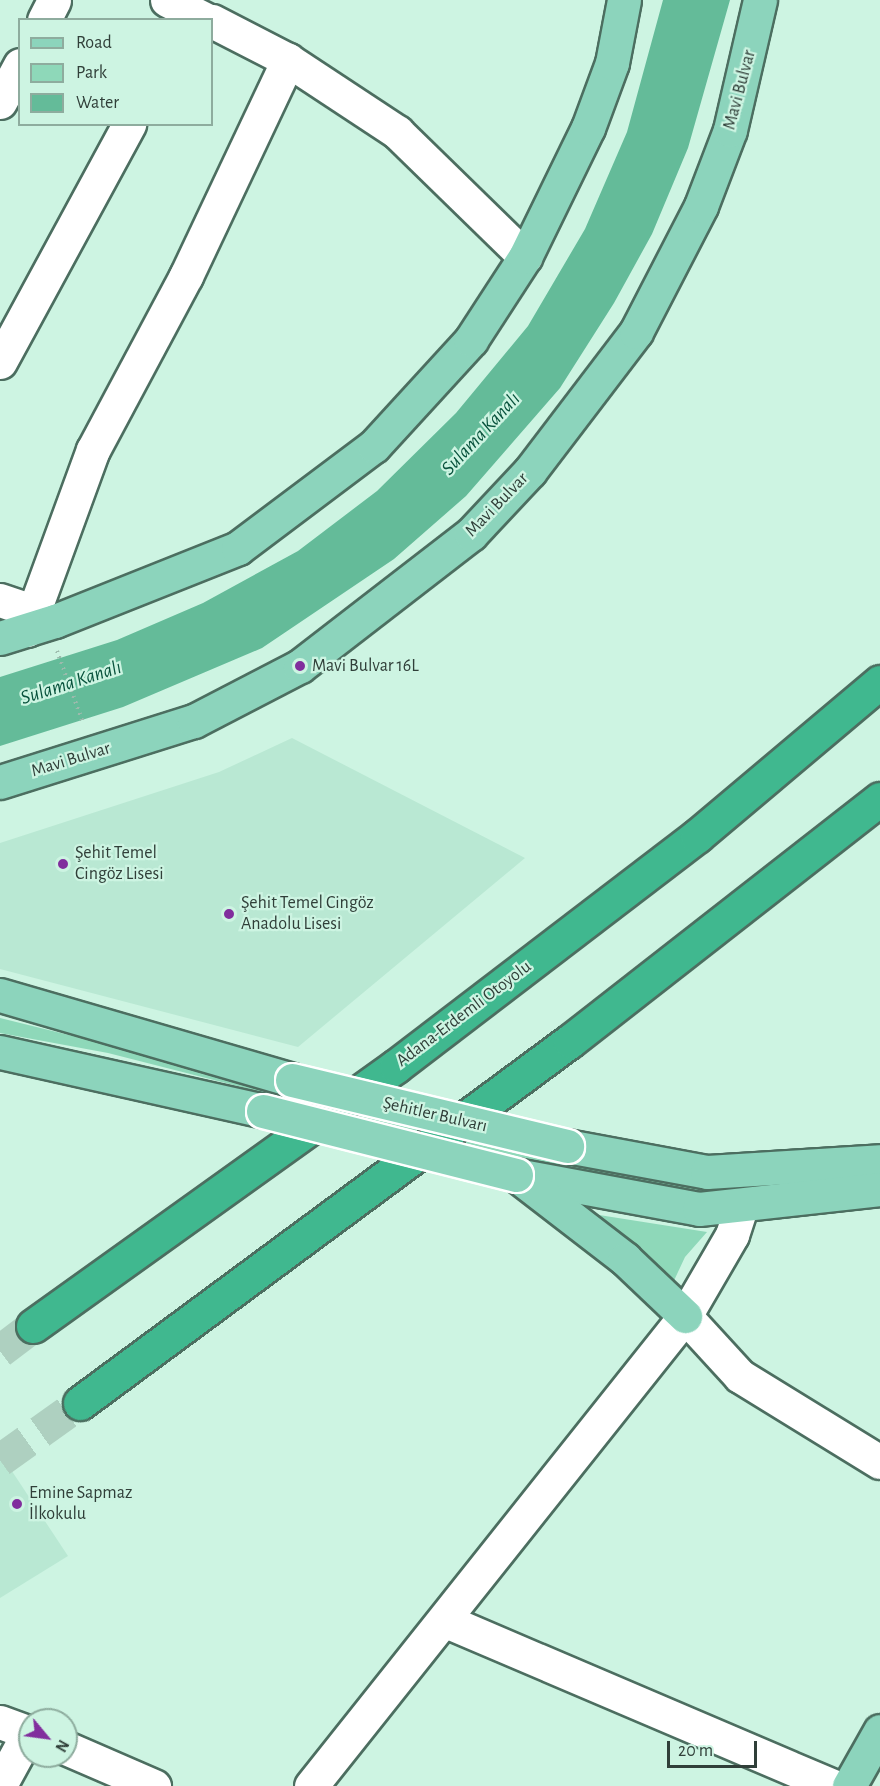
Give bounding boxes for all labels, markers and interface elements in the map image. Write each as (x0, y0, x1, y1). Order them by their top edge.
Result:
legend (18, 18, 213, 126)
text: Road (76, 34, 112, 52)
street label: Mavi Bulvar (719, 48, 761, 132)
text: Park (76, 64, 107, 82)
text: Water (76, 94, 119, 112)
water label: Sulama Kanalı (437, 388, 525, 480)
street label: Mavi Bulvar (461, 468, 533, 542)
water label: Sulama Kanalı (18, 655, 124, 711)
place label: Mavi Bulvar 16L (312, 655, 419, 677)
marker: Mavi Bulvar 16L (293, 659, 307, 673)
street label: Mavi Bulvar (29, 738, 113, 782)
place label: Şehit Temel Cingöz Lisesi (75, 843, 164, 886)
marker: Şehit Temel Cingöz Lisesi (56, 857, 70, 871)
place label: Şehit Temel Cingöz Anadolu Lisesi (241, 893, 374, 936)
marker: Şehit Temel Cingöz Anadolu Lisesi (222, 907, 236, 921)
street label: Adana-Erdemli Otoyolu (392, 956, 536, 1072)
street label: Şehitler Bulvarı (381, 1093, 489, 1137)
place label: Emine Sapmaz İlkokulu (29, 1483, 132, 1526)
marker: Emine Sapmaz İlkokulu (10, 1497, 24, 1511)
north arrow (18, 1708, 78, 1768)
scale bar (670, 1729, 760, 1767)
text: N (52, 1737, 72, 1755)
text: 20 m (678, 1742, 713, 1760)

